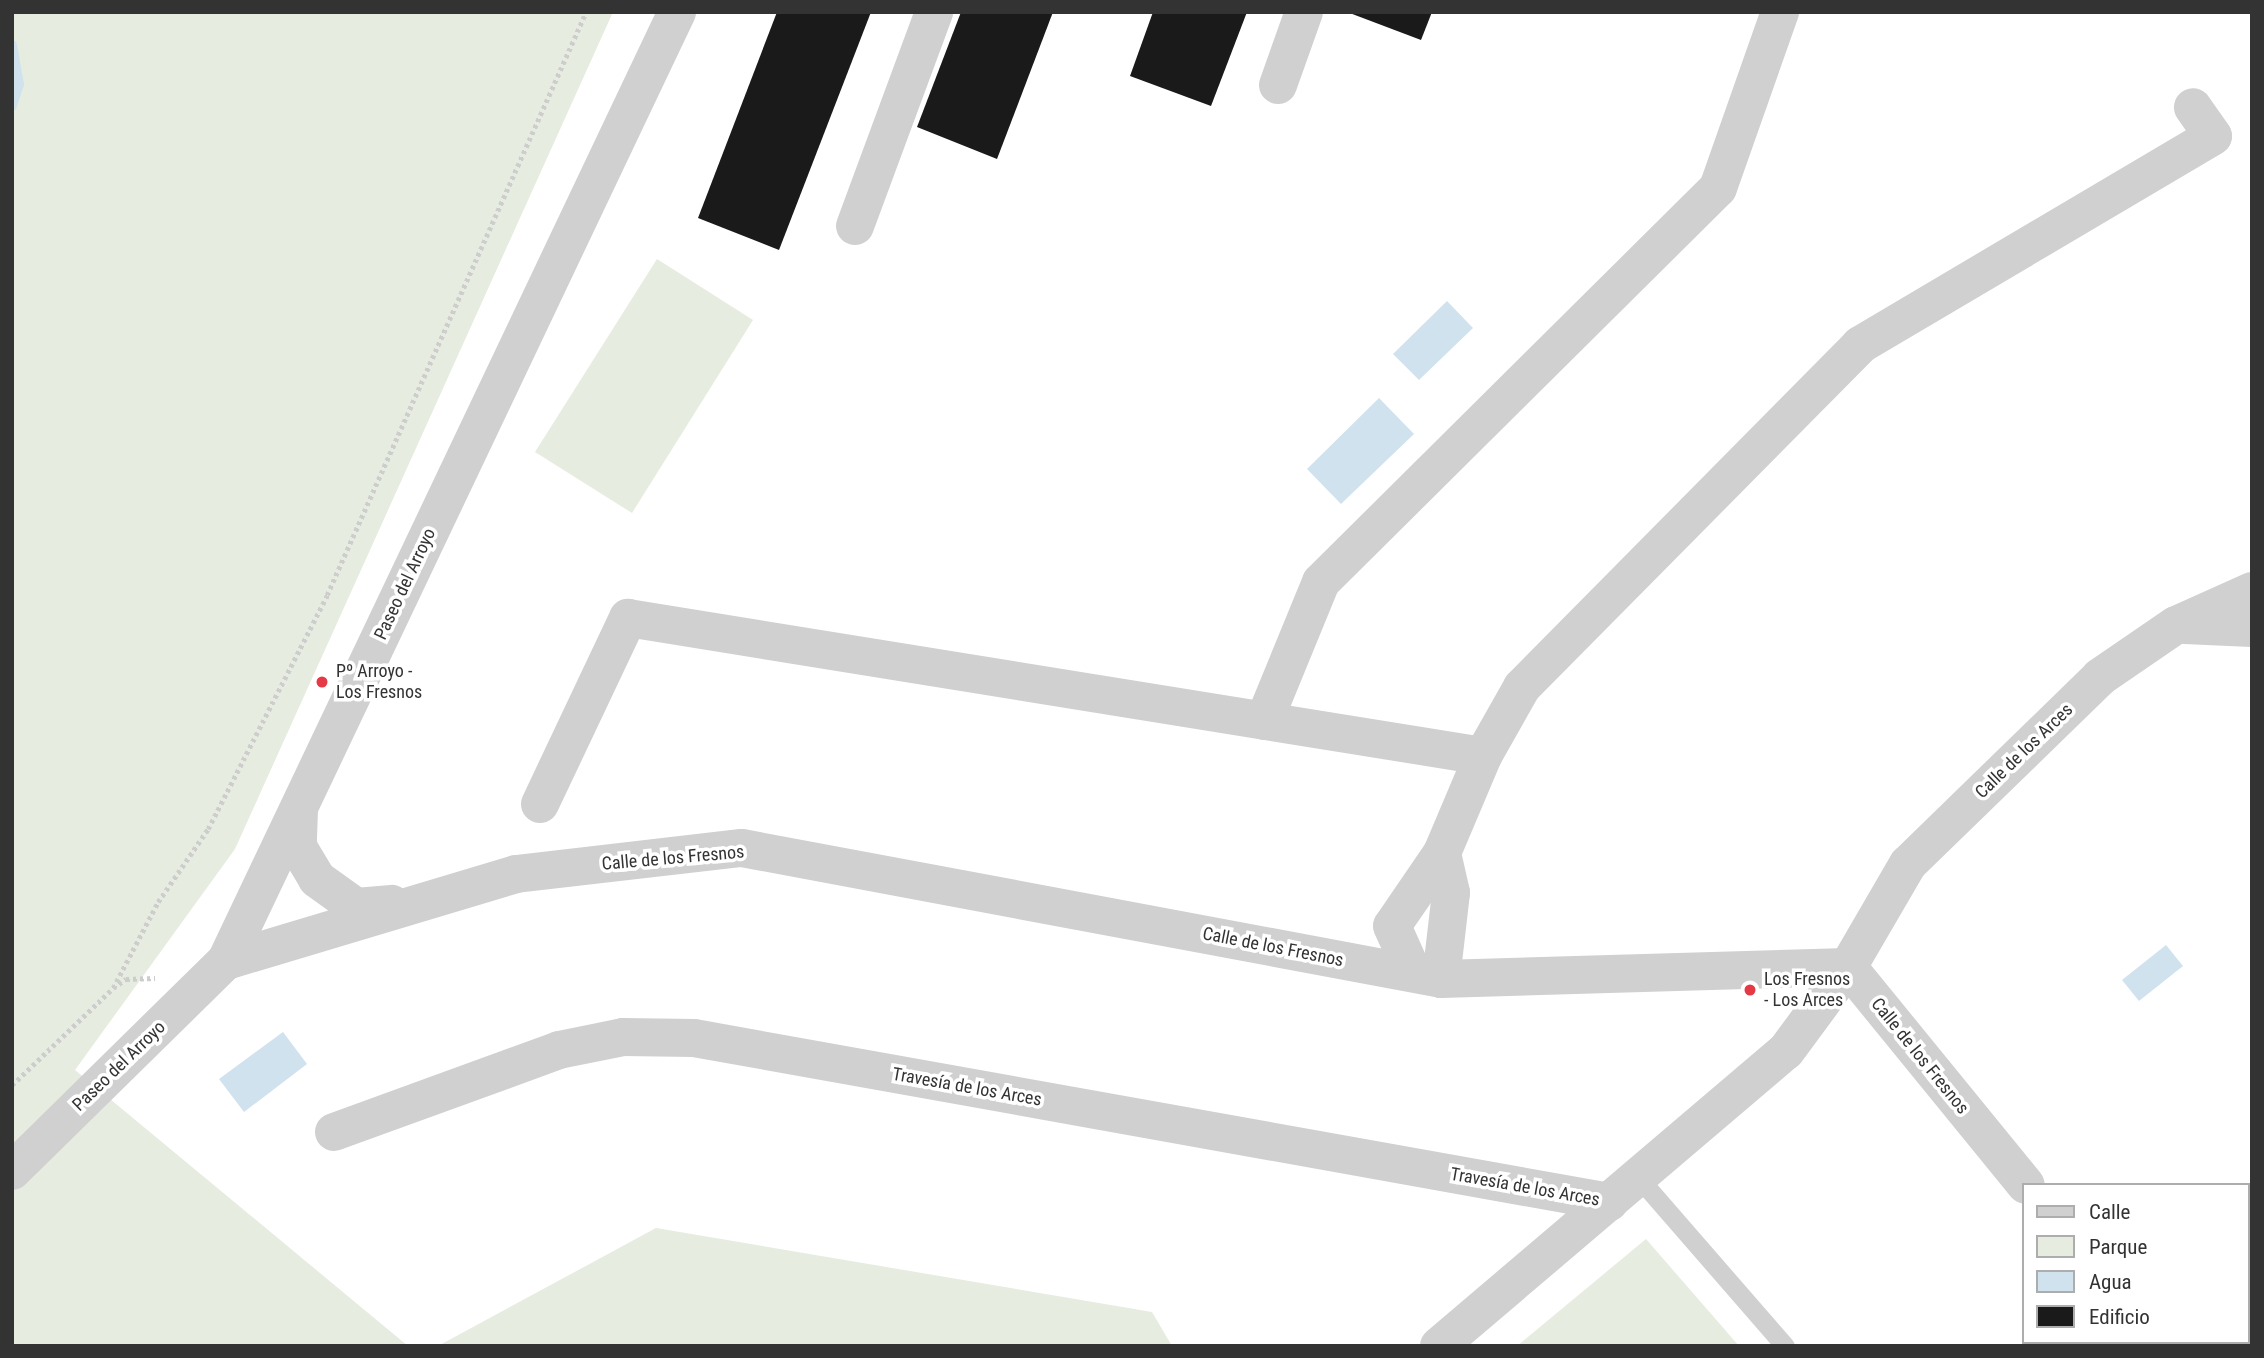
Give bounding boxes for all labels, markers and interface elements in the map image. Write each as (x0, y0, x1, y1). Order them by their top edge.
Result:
street label: Paseo del Arroyo (370, 525, 440, 643)
place label: Pº Arroyo - Los Fresnos (336, 661, 422, 704)
marker: Pº Arroyo - Los Fresnos (314, 674, 330, 690)
street label: Calle de los Arces (1971, 699, 2077, 803)
street label: Calle de los Fresnos (601, 841, 745, 875)
street label: Calle de los Fresnos (1201, 923, 1345, 971)
place label: Los Fresnos - Los Arces (1764, 969, 1850, 1012)
marker: Los Fresnos - Los Arces (1742, 982, 1758, 998)
street label: Calle de los Fresnos (1867, 994, 1973, 1118)
street label: Paseo del Arroyo (68, 1016, 170, 1116)
street label: Travesía de los Arces (891, 1063, 1043, 1111)
street label: Travesía de los Arces (1449, 1163, 1601, 1211)
legend (2022, 1183, 2250, 1344)
text: Calle (2089, 1200, 2130, 1224)
text: Parque (2089, 1235, 2147, 1259)
text: Agua (2089, 1270, 2132, 1294)
text: Edificio (2089, 1305, 2150, 1329)

